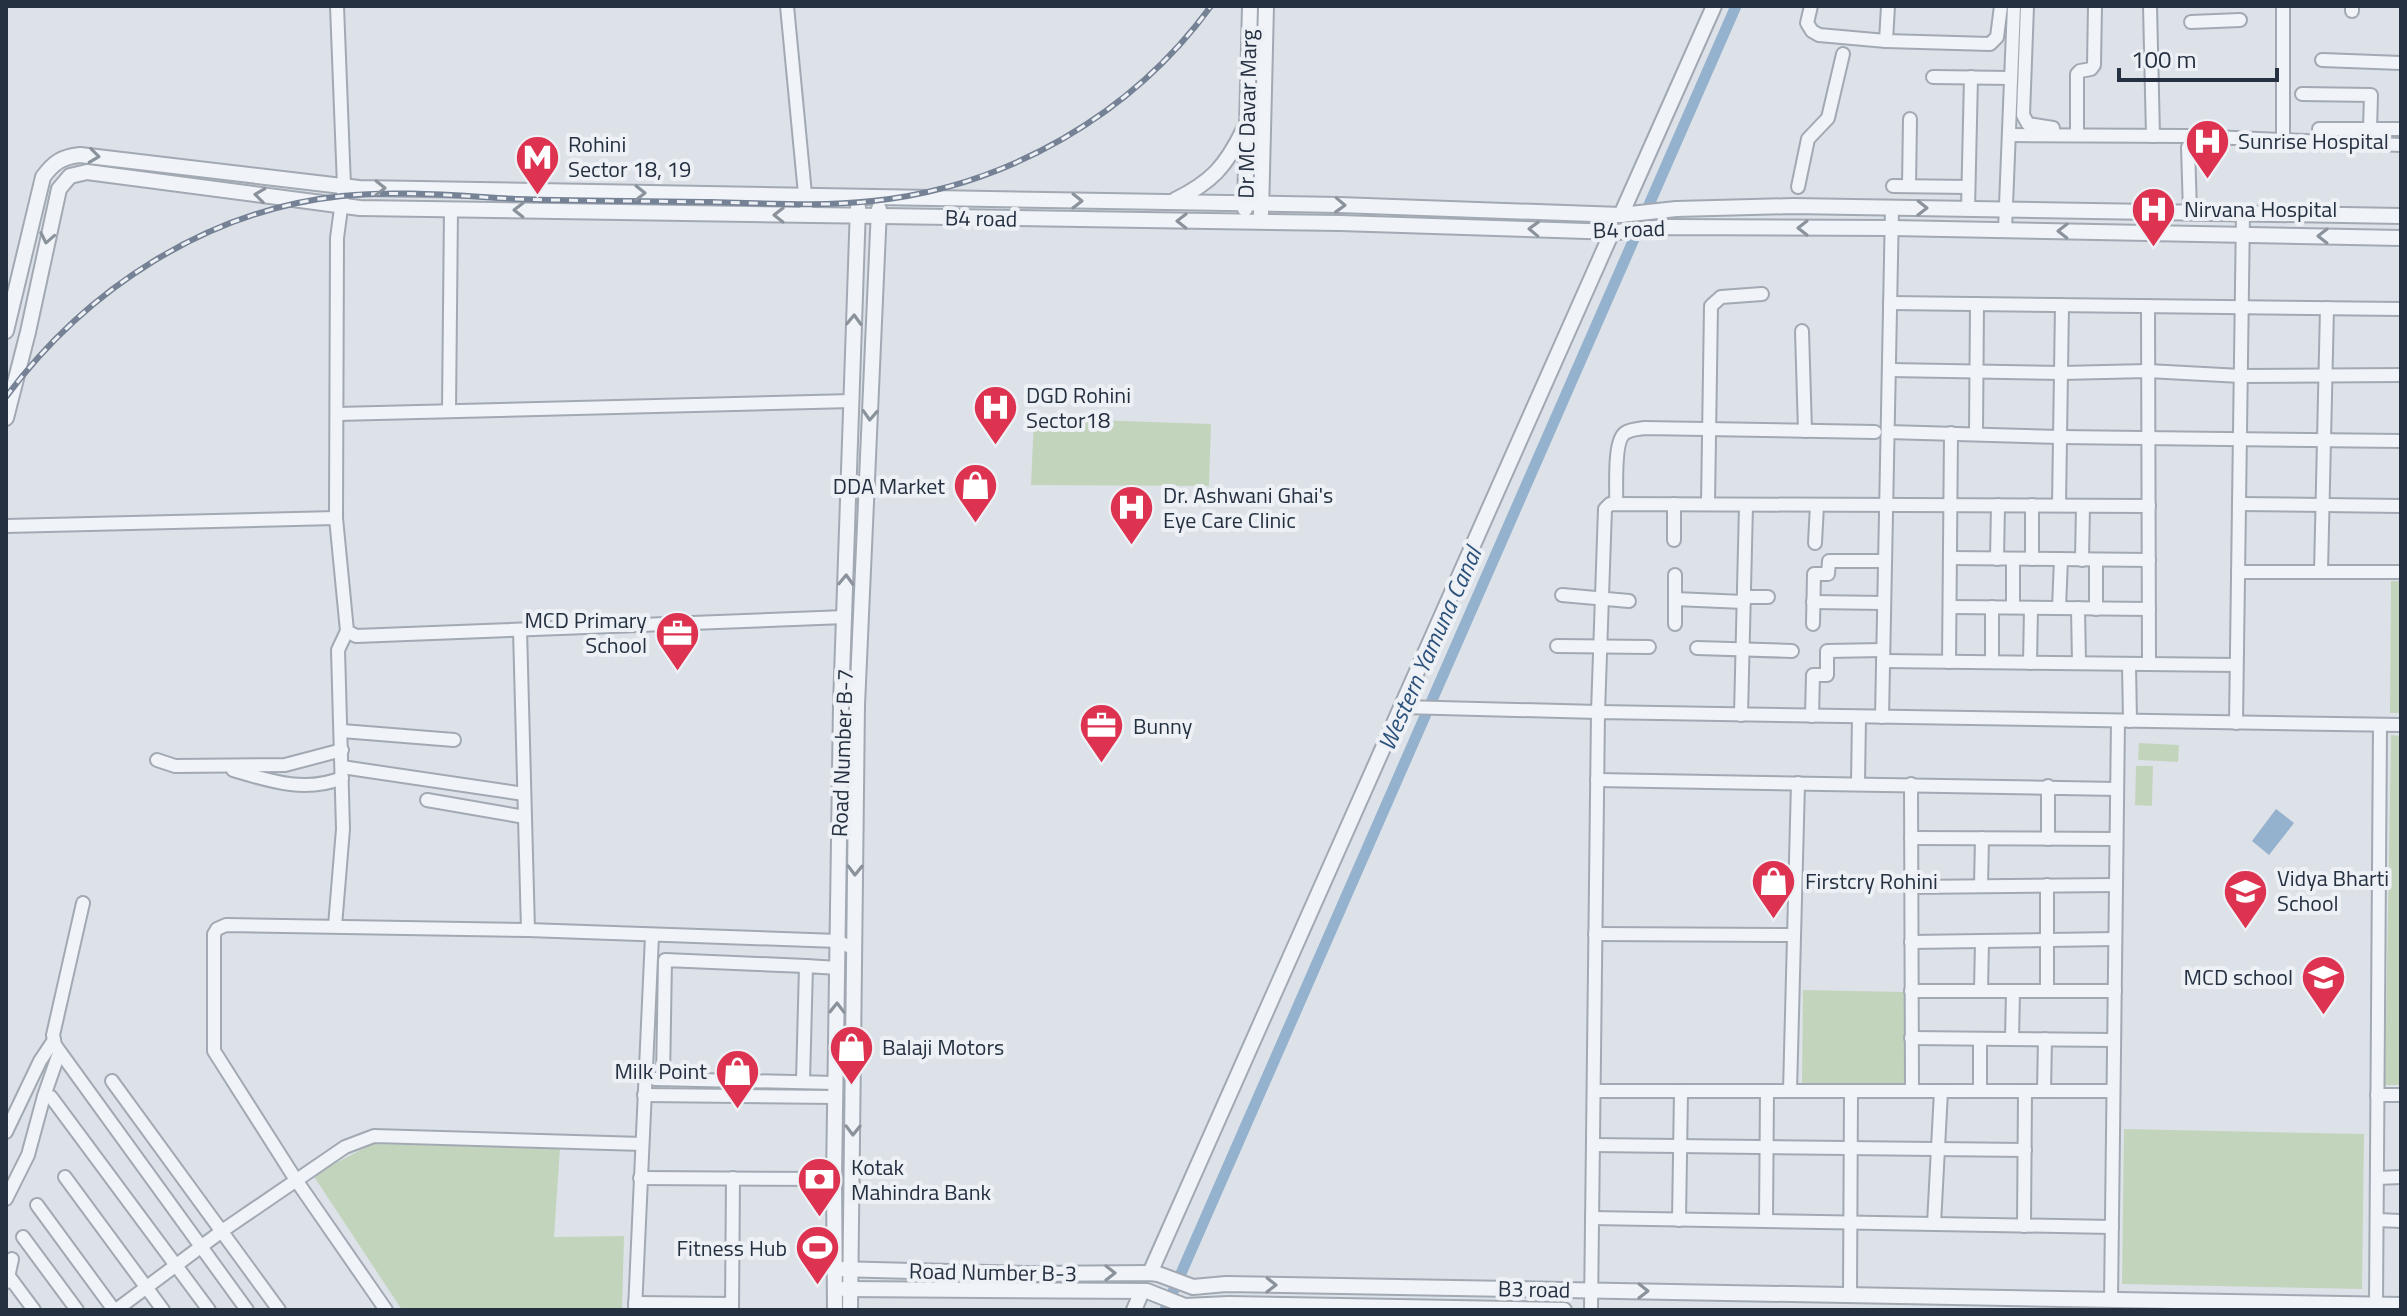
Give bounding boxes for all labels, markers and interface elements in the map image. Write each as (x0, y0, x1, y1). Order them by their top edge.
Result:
street label: Dr MC Davar Marg (1229, 29, 1265, 199)
scale bar (2119, 32, 2277, 82)
text: 100 m (2131, 41, 2197, 77)
hospital icon: Sunrise Hospital (2183, 117, 2231, 180)
place label: Sunrise Hospital (2238, 124, 2389, 158)
place label: Rohini Sector 18, 19 (568, 127, 691, 186)
metro station icon: Rohini Sector 18, 19 (513, 133, 561, 196)
one-way arrow (88, 148, 101, 165)
one-way arrow (374, 180, 387, 197)
one-way arrow (634, 184, 647, 202)
hospital icon: Nirvana Hospital (2129, 185, 2177, 248)
one-way arrow (253, 187, 267, 204)
one-way arrow (1071, 192, 1084, 209)
place label: Nirvana Hospital (2184, 192, 2337, 226)
one-way arrow (1334, 197, 1347, 214)
one-way arrow (1916, 199, 1929, 217)
street label: B4 road (945, 200, 1017, 236)
one-way arrow (512, 202, 525, 219)
one-way arrow (772, 206, 785, 223)
street label: B4 road (1592, 211, 1666, 247)
one-way arrow (1175, 212, 1188, 230)
one-way arrow (1796, 219, 1809, 237)
one-way arrow (1527, 221, 1540, 238)
one-way arrow (2056, 223, 2069, 240)
one-way arrow (2316, 228, 2329, 245)
one-way arrow (39, 231, 56, 244)
one-way arrow (846, 313, 863, 326)
place label: DGD Rohini Sector18 (1026, 378, 1131, 437)
hospital icon: DGD Rohini Sector18 (971, 384, 1019, 447)
one-way arrow (862, 409, 879, 422)
shop icon: DDA Market (952, 462, 1000, 525)
place label: DDA Market (833, 469, 945, 503)
place label: Dr. Ashwani Ghai's Eye Care Clinic (1163, 478, 1333, 537)
hospital icon: Dr. Ashwani Ghai's Eye Care Clinic (1108, 484, 1156, 547)
water label: Western Yamuna Canal (1368, 539, 1491, 756)
one-way arrow (838, 573, 855, 586)
place label: MCD Primary School (524, 603, 647, 662)
office icon: MCD Primary School (654, 609, 702, 672)
street label: Road Number B-7 (822, 668, 862, 838)
office icon: Bunny (1078, 702, 1126, 765)
place label: Bunny (1133, 709, 1193, 743)
shop icon: Firstcry Rohini (1750, 857, 1798, 920)
place label: Vidya Bharti School (2277, 861, 2389, 920)
one-way arrow (846, 864, 864, 877)
place label: Firstcry Rohini (1805, 864, 1938, 898)
school or university icon: Vidya Bharti School (2222, 867, 2270, 930)
school or university icon: MCD school (2300, 953, 2348, 1016)
place label: MCD school (2184, 960, 2293, 994)
one-way arrow (828, 1001, 846, 1014)
shop icon: Balaji Motors (827, 1023, 875, 1086)
place label: Balaji Motors (882, 1030, 1004, 1064)
shop icon: Milk Point (714, 1047, 762, 1110)
place label: Milk Point (614, 1054, 707, 1088)
one-way arrow (844, 1124, 862, 1137)
place label: Kotak Mahindra Bank (851, 1150, 991, 1209)
bank icon: Kotak Mahindra Bank (796, 1156, 844, 1219)
sports icon: Fitness Hub (794, 1224, 842, 1287)
place label: Fitness Hub (677, 1231, 787, 1265)
street label: Road Number B-3 (909, 1254, 1077, 1290)
one-way arrow (1104, 1264, 1117, 1282)
street label: B3 road (1498, 1271, 1570, 1307)
one-way arrow (1265, 1276, 1278, 1293)
one-way arrow (1637, 1282, 1650, 1300)

